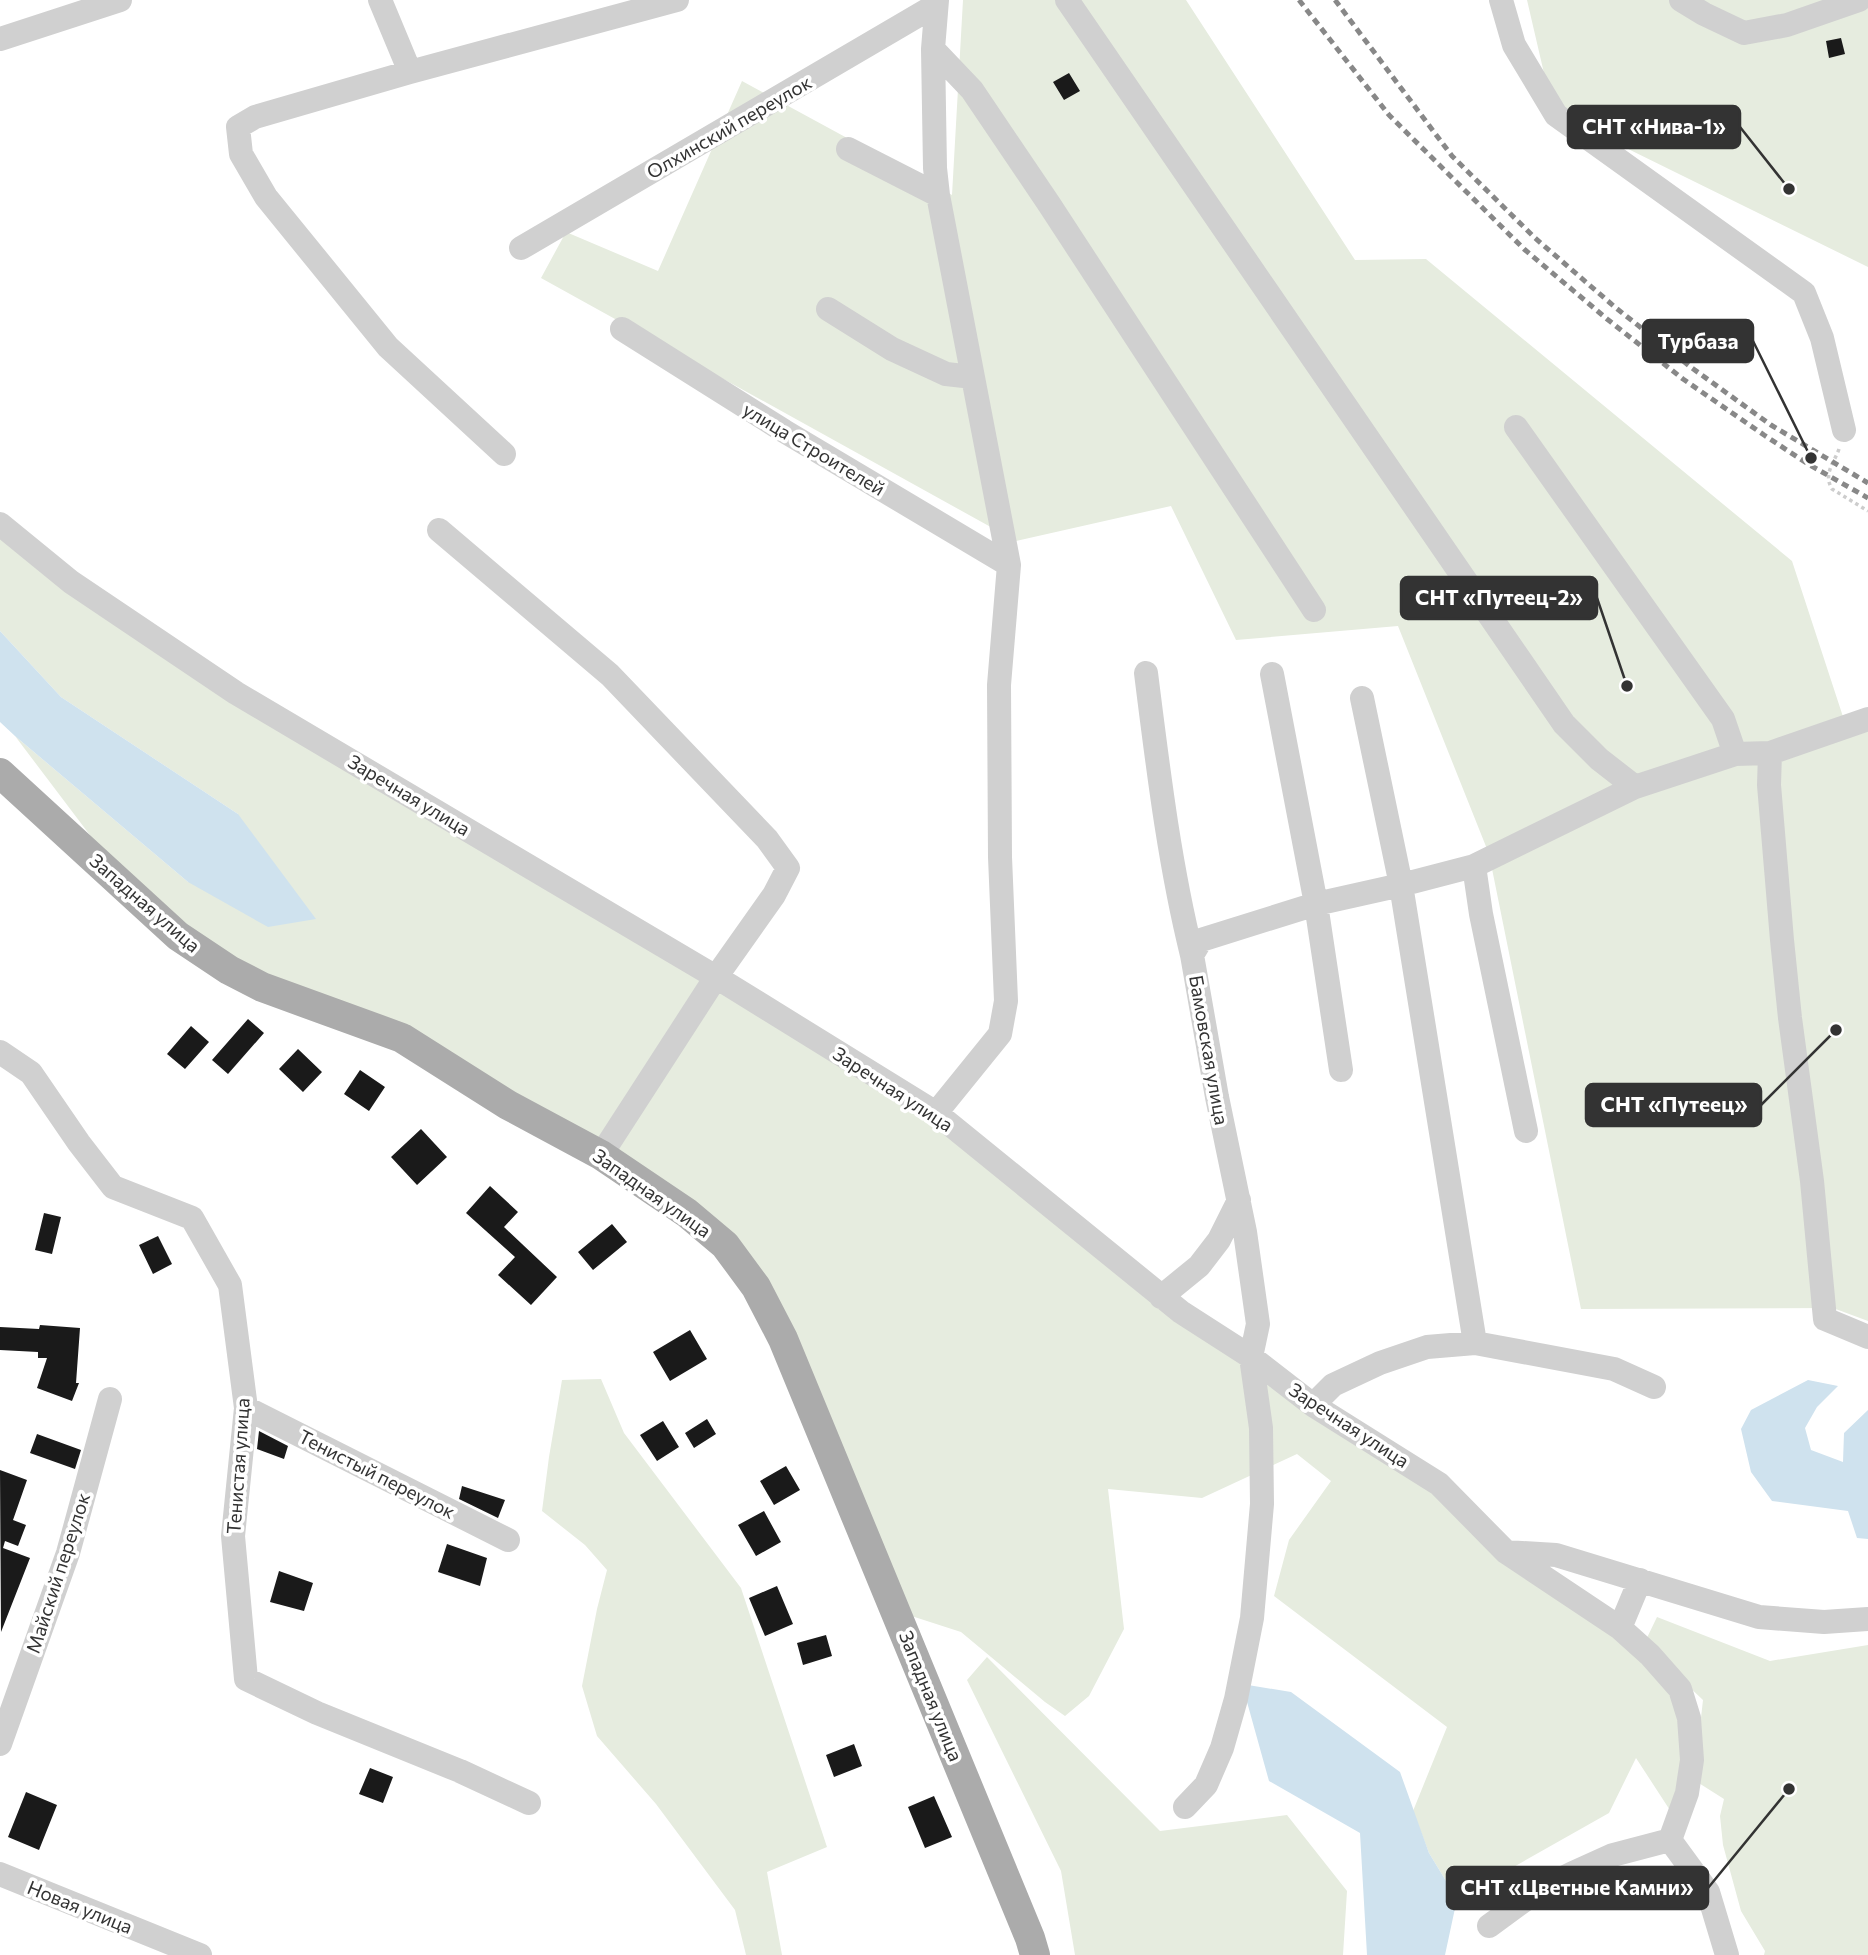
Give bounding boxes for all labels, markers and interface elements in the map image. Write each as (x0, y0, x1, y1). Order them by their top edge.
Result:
street label: Олхинский переулок (642, 70, 815, 183)
callout: СНТ «Нива-1» (1568, 106, 1740, 148)
text: СНТ «Нива-1» (1582, 113, 1726, 138)
callout: Турбаза (1643, 320, 1753, 362)
text: Турбаза (1657, 328, 1739, 353)
street label: улица Строителей (739, 397, 889, 500)
callout: СНТ «Путеец-2» (1401, 577, 1597, 619)
text: СНТ «Путеец-2» (1415, 584, 1583, 609)
street label: Заречная улица (344, 749, 474, 840)
street label: Западная улица (85, 848, 205, 957)
street label: Бамовская улица (1185, 973, 1234, 1127)
street label: Заречная улица (829, 1041, 958, 1136)
callout: СНТ «Путеец» (1586, 1084, 1761, 1126)
text: СНТ «Путеец» (1601, 1091, 1748, 1116)
street label: Западная улица (589, 1143, 716, 1242)
street label: Заречная улица (1285, 1377, 1414, 1472)
street label: Тенистая улица (221, 1397, 254, 1535)
street label: Тенистый переулок (295, 1424, 459, 1523)
street label: Майский переулок (21, 1490, 94, 1656)
street label: Западная улица (895, 1627, 968, 1764)
callout: СНТ «Цветные Камни» (1447, 1867, 1708, 1909)
text: СНТ «Цветные Камни» (1460, 1874, 1694, 1899)
street label: Новая улица (24, 1875, 136, 1938)

